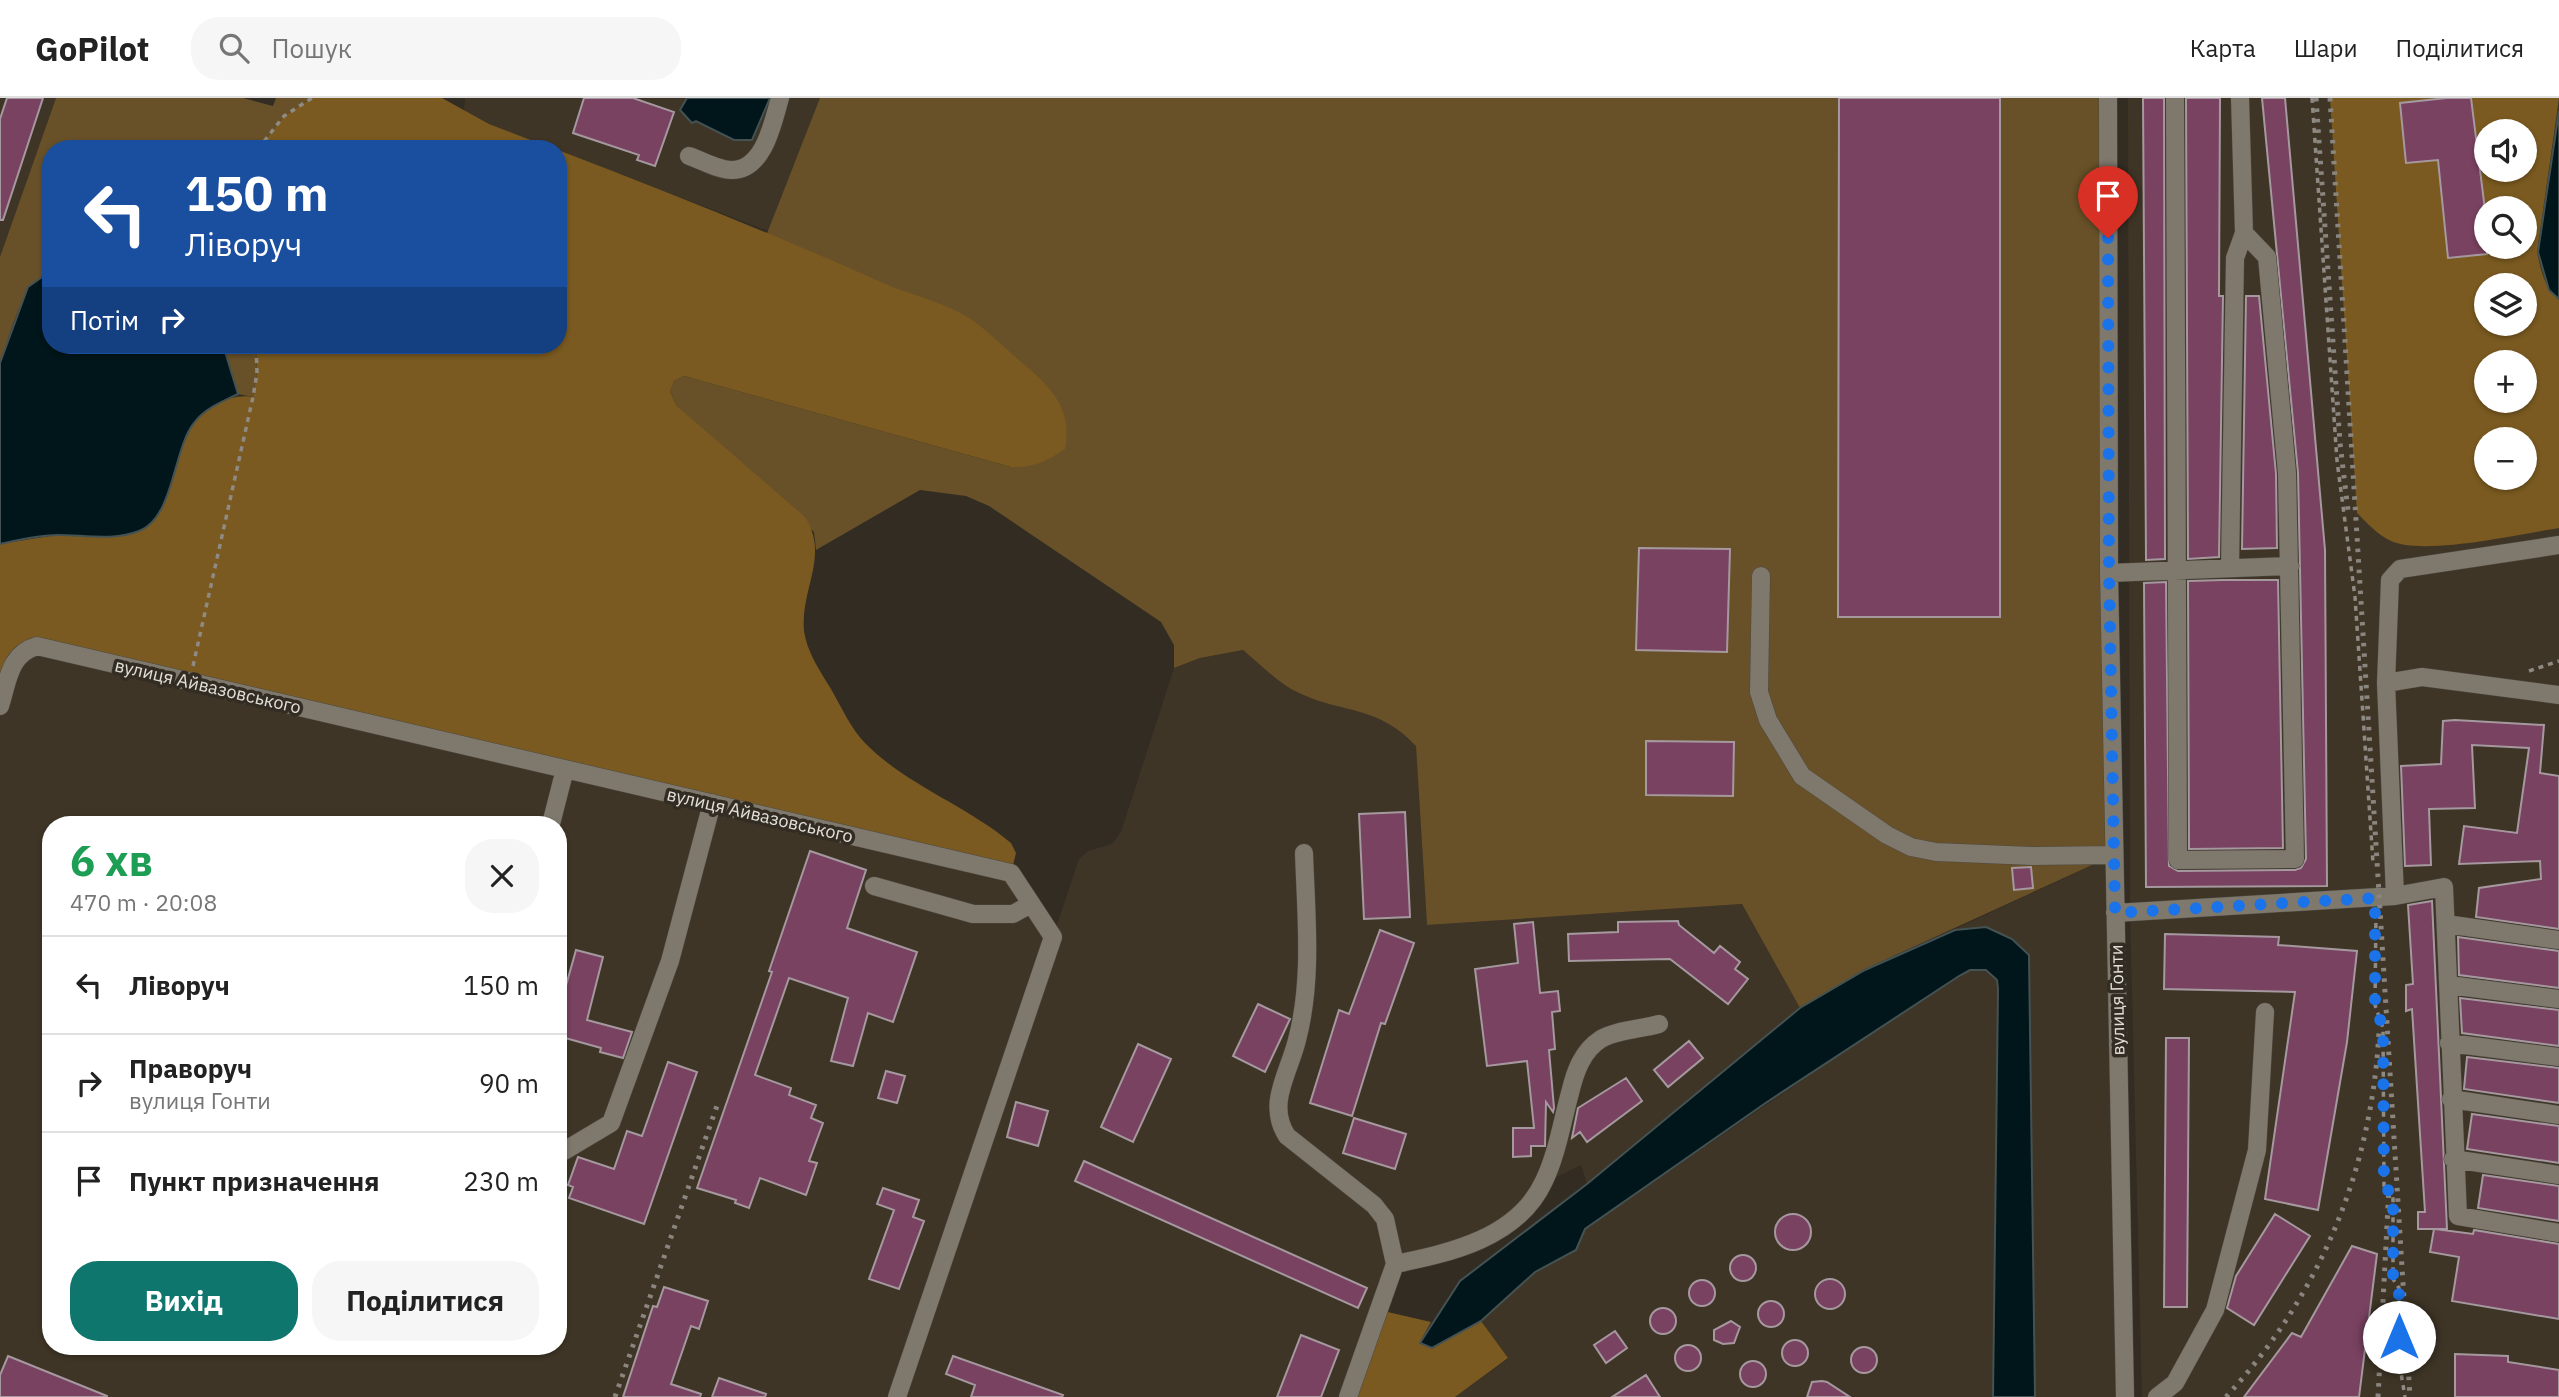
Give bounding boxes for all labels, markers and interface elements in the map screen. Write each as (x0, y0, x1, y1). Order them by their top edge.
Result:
search box (191, 17, 681, 80)
text: GoPilot (35, 27, 149, 70)
icon: search (215, 29, 253, 67)
text: Пошук (271, 31, 352, 65)
text: Карта (2190, 32, 2256, 64)
text: Шари (2294, 32, 2358, 64)
text: Поділитися (2396, 32, 2524, 64)
map controls (2474, 119, 2537, 490)
button: sound (2474, 119, 2537, 182)
text: 150 m (185, 161, 329, 224)
pin (2078, 166, 2138, 238)
icon: left (70, 168, 161, 259)
icon: arrive (2089, 177, 2127, 215)
button: search (2474, 196, 2537, 259)
text: Ліворуч (185, 223, 302, 265)
button: layers (2474, 273, 2537, 336)
icon: right (153, 301, 191, 339)
text: Потім (70, 303, 139, 337)
button: + (2474, 350, 2537, 413)
button: − (2474, 427, 2537, 490)
street label: вулиця Айвазовського (113, 653, 303, 719)
street label: вулиця Айвазовського (665, 782, 855, 848)
text: 6 хв (70, 833, 153, 888)
button: close (465, 839, 539, 913)
text: 470 m · 20:08 (70, 887, 217, 917)
street label: вулиця Гонти (2105, 944, 2129, 1056)
icon: left (70, 966, 108, 1004)
text: Ліворуч (129, 968, 230, 1002)
text: 150 m (463, 968, 539, 1002)
text: Праворуч (129, 1051, 252, 1085)
icon: right (70, 1064, 108, 1102)
text: 90 m (479, 1066, 539, 1100)
text: вулиця Гонти (129, 1085, 271, 1115)
icon: arrive (70, 1162, 108, 1200)
text: Пункт призначення (129, 1164, 379, 1198)
text: 230 m (463, 1164, 539, 1198)
button: Вихід (70, 1261, 298, 1341)
button: Поділитися (312, 1261, 539, 1341)
position arrow (2362, 1300, 2436, 1374)

